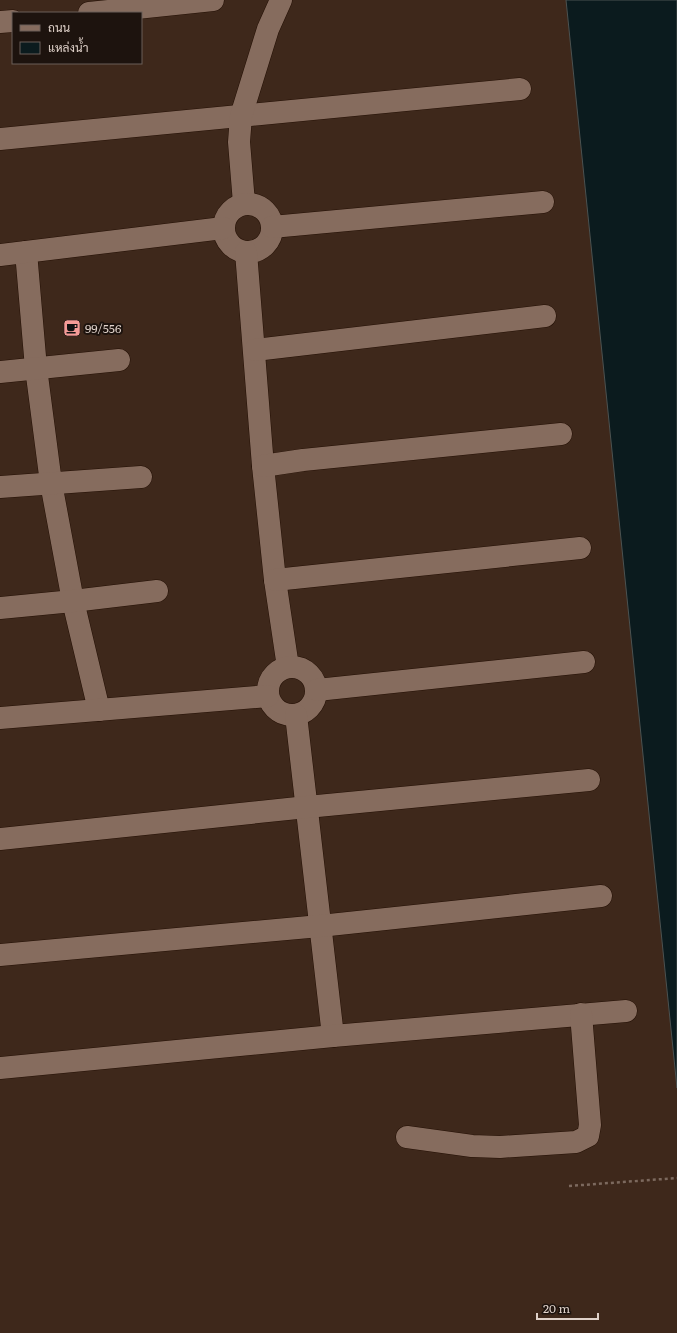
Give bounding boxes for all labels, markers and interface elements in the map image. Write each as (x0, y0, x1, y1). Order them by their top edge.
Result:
legend (12, 12, 142, 64)
text: ถนน (48, 18, 71, 36)
text: แหล่งน้ำ (48, 37, 88, 56)
cafe icon: 99/556 (62, 318, 82, 338)
place label: 99/556 (85, 319, 122, 337)
scale bar (537, 1295, 598, 1321)
text: 20 m (543, 1299, 570, 1317)

